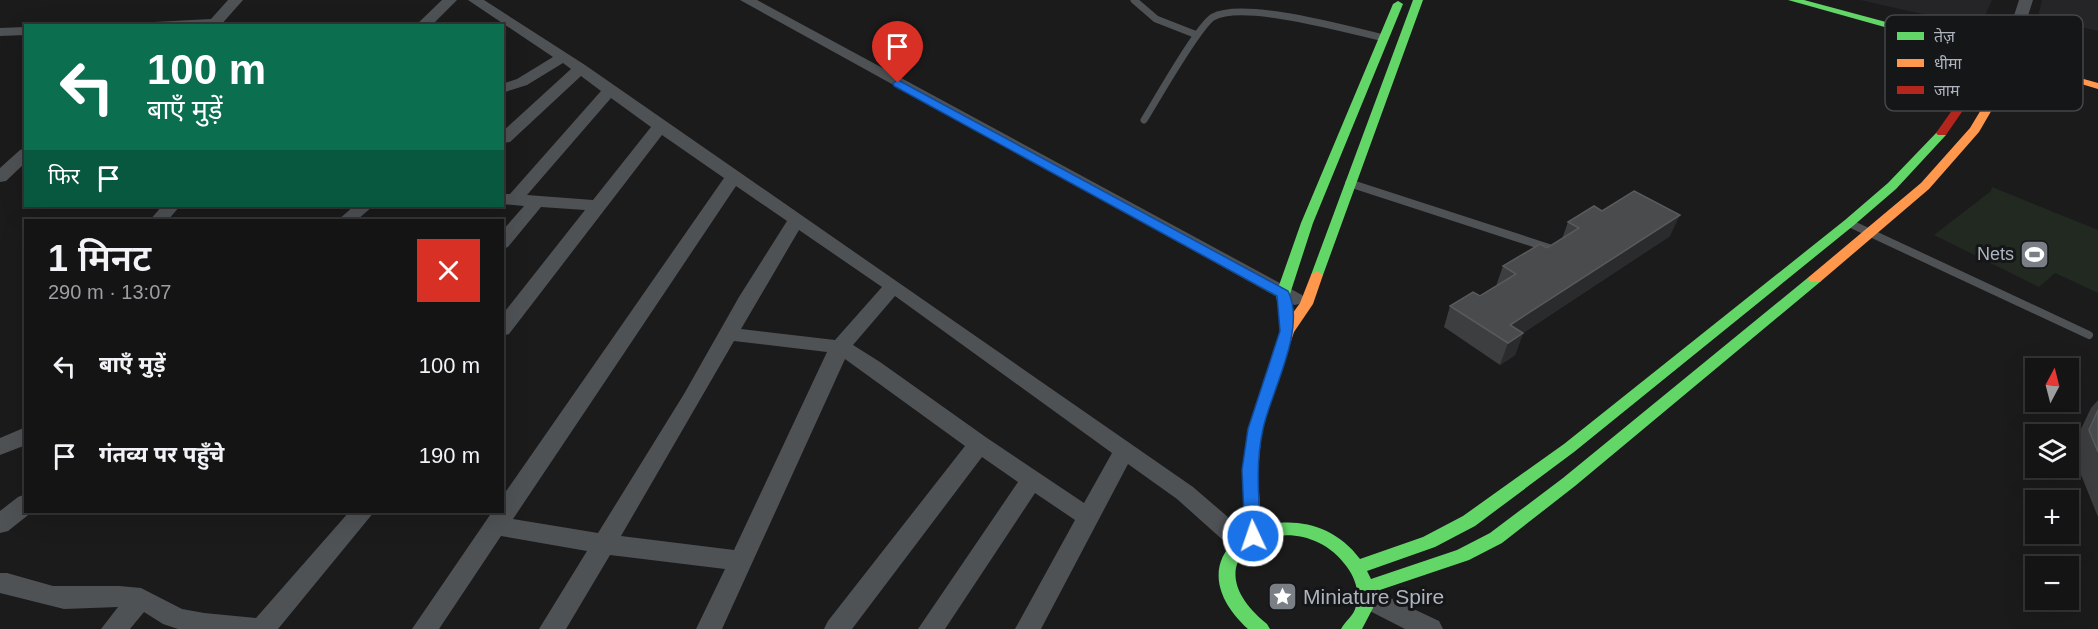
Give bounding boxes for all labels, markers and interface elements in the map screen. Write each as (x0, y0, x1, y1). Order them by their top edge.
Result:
legend (1885, 15, 2083, 111)
pin (872, 21, 923, 83)
text: तेज़ (1934, 27, 1956, 45)
icon: arrive (881, 30, 914, 63)
text: 100 m (147, 46, 266, 93)
icon: left (48, 48, 126, 126)
text: धीमा (1934, 55, 1963, 72)
text: जाम (1934, 82, 1960, 99)
text: बाएँ मुड़ें (147, 95, 222, 125)
icon: arrive (92, 162, 125, 195)
text: फिर (48, 164, 80, 189)
text: 1 मिनट (48, 238, 151, 279)
sports icon: Nets (2019, 238, 2051, 270)
button: close (417, 239, 480, 302)
place label: Nets (1977, 244, 2014, 264)
text: 290 m · 13:07 (48, 281, 171, 303)
icon: left (48, 350, 81, 383)
text: बाएँ मुड़ें (99, 352, 165, 377)
text: 100 m (419, 353, 480, 378)
north arrow (2025, 358, 2079, 412)
map controls (2025, 358, 2079, 610)
button: layers (2025, 424, 2079, 478)
icon: arrive (48, 440, 81, 473)
text: गंतव्य पर पहुँचे (99, 442, 224, 467)
text: 190 m (419, 443, 480, 468)
button: + (2025, 490, 2079, 544)
position arrow (1221, 504, 1285, 568)
button: − (2025, 556, 2079, 610)
place icon: Miniature Spire (1266, 580, 1298, 612)
place label: Miniature Spire (1303, 585, 1444, 608)

